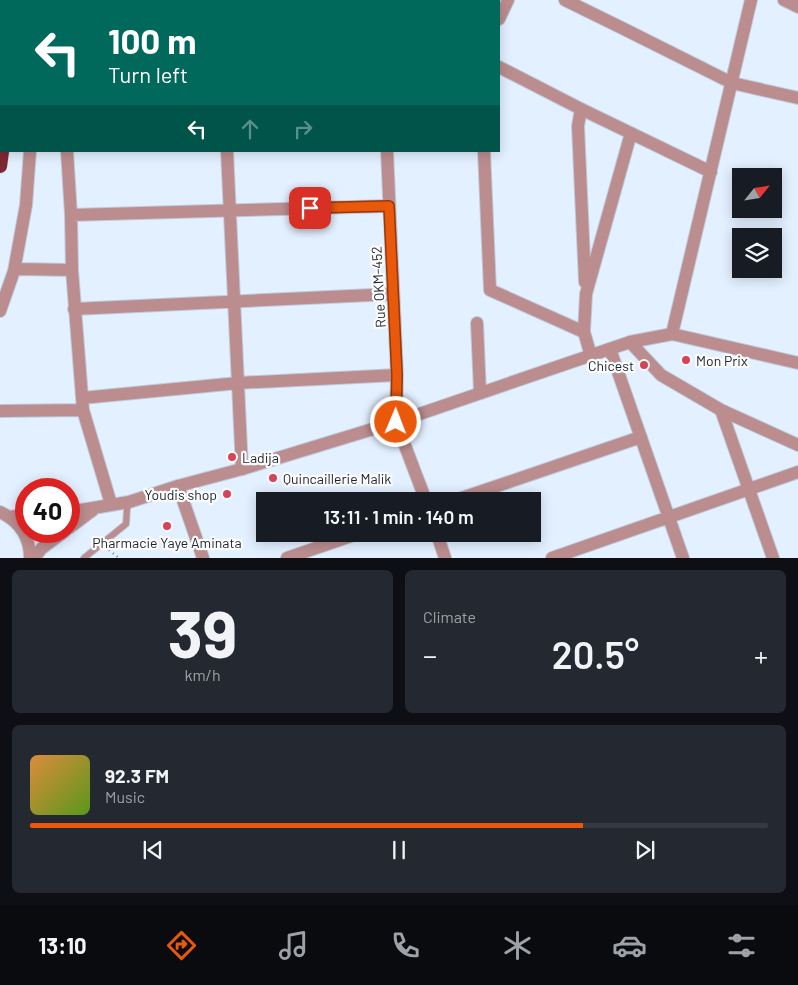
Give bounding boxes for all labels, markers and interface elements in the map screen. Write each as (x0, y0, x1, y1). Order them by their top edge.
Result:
text: 100 m (108, 19, 197, 61)
icon: left (25, 20, 90, 85)
text: Turn left (108, 61, 188, 87)
icon: left (183, 115, 211, 143)
icon: ahead (236, 115, 264, 143)
icon: right (289, 115, 317, 143)
north arrow (732, 168, 782, 218)
map controls (732, 168, 782, 278)
pin (289, 187, 331, 229)
icon: arrive (296, 194, 324, 222)
button: layers (732, 228, 782, 278)
street label: Rue OKM-452 (367, 246, 389, 328)
place label: Mon Prix (696, 352, 748, 369)
marker: Mon Prix (680, 354, 692, 366)
place label: Chicest (588, 357, 634, 374)
marker: Chicest (638, 359, 650, 371)
position arrow (369, 395, 421, 447)
place label: Ladija (242, 449, 279, 466)
marker: Ladija (226, 451, 238, 463)
place label: Quincaillerie Malik (283, 470, 391, 487)
marker: Quincaillerie Malik (267, 472, 279, 484)
speed limit sign: 40 (15, 478, 80, 543)
place label: Youdis shop (145, 486, 217, 503)
marker: Youdis shop (221, 488, 233, 500)
text: 13:11 · 1 min · 140 m (323, 505, 474, 528)
marker: Pharmacie Yaye Aminata (161, 520, 173, 532)
place label: Pharmacie Yaye Aminata (92, 534, 242, 551)
text: 39 (168, 593, 237, 671)
text: Climate (423, 607, 476, 626)
text: 20.5° (552, 631, 639, 677)
text: − (423, 638, 437, 672)
text: + (754, 638, 768, 672)
text: km/h (184, 665, 221, 684)
text: 92.3 FM (105, 764, 169, 787)
text: Music (105, 787, 145, 806)
icon: previous (139, 836, 167, 864)
icon: pause (385, 836, 413, 864)
icon: next (631, 836, 659, 864)
icon: directions (164, 928, 199, 963)
icon: music (276, 928, 311, 963)
icon: phone (388, 928, 423, 963)
icon: climate (500, 928, 535, 963)
icon: car (612, 928, 647, 963)
icon: filters (724, 928, 759, 963)
text: 13:10 (39, 932, 87, 958)

